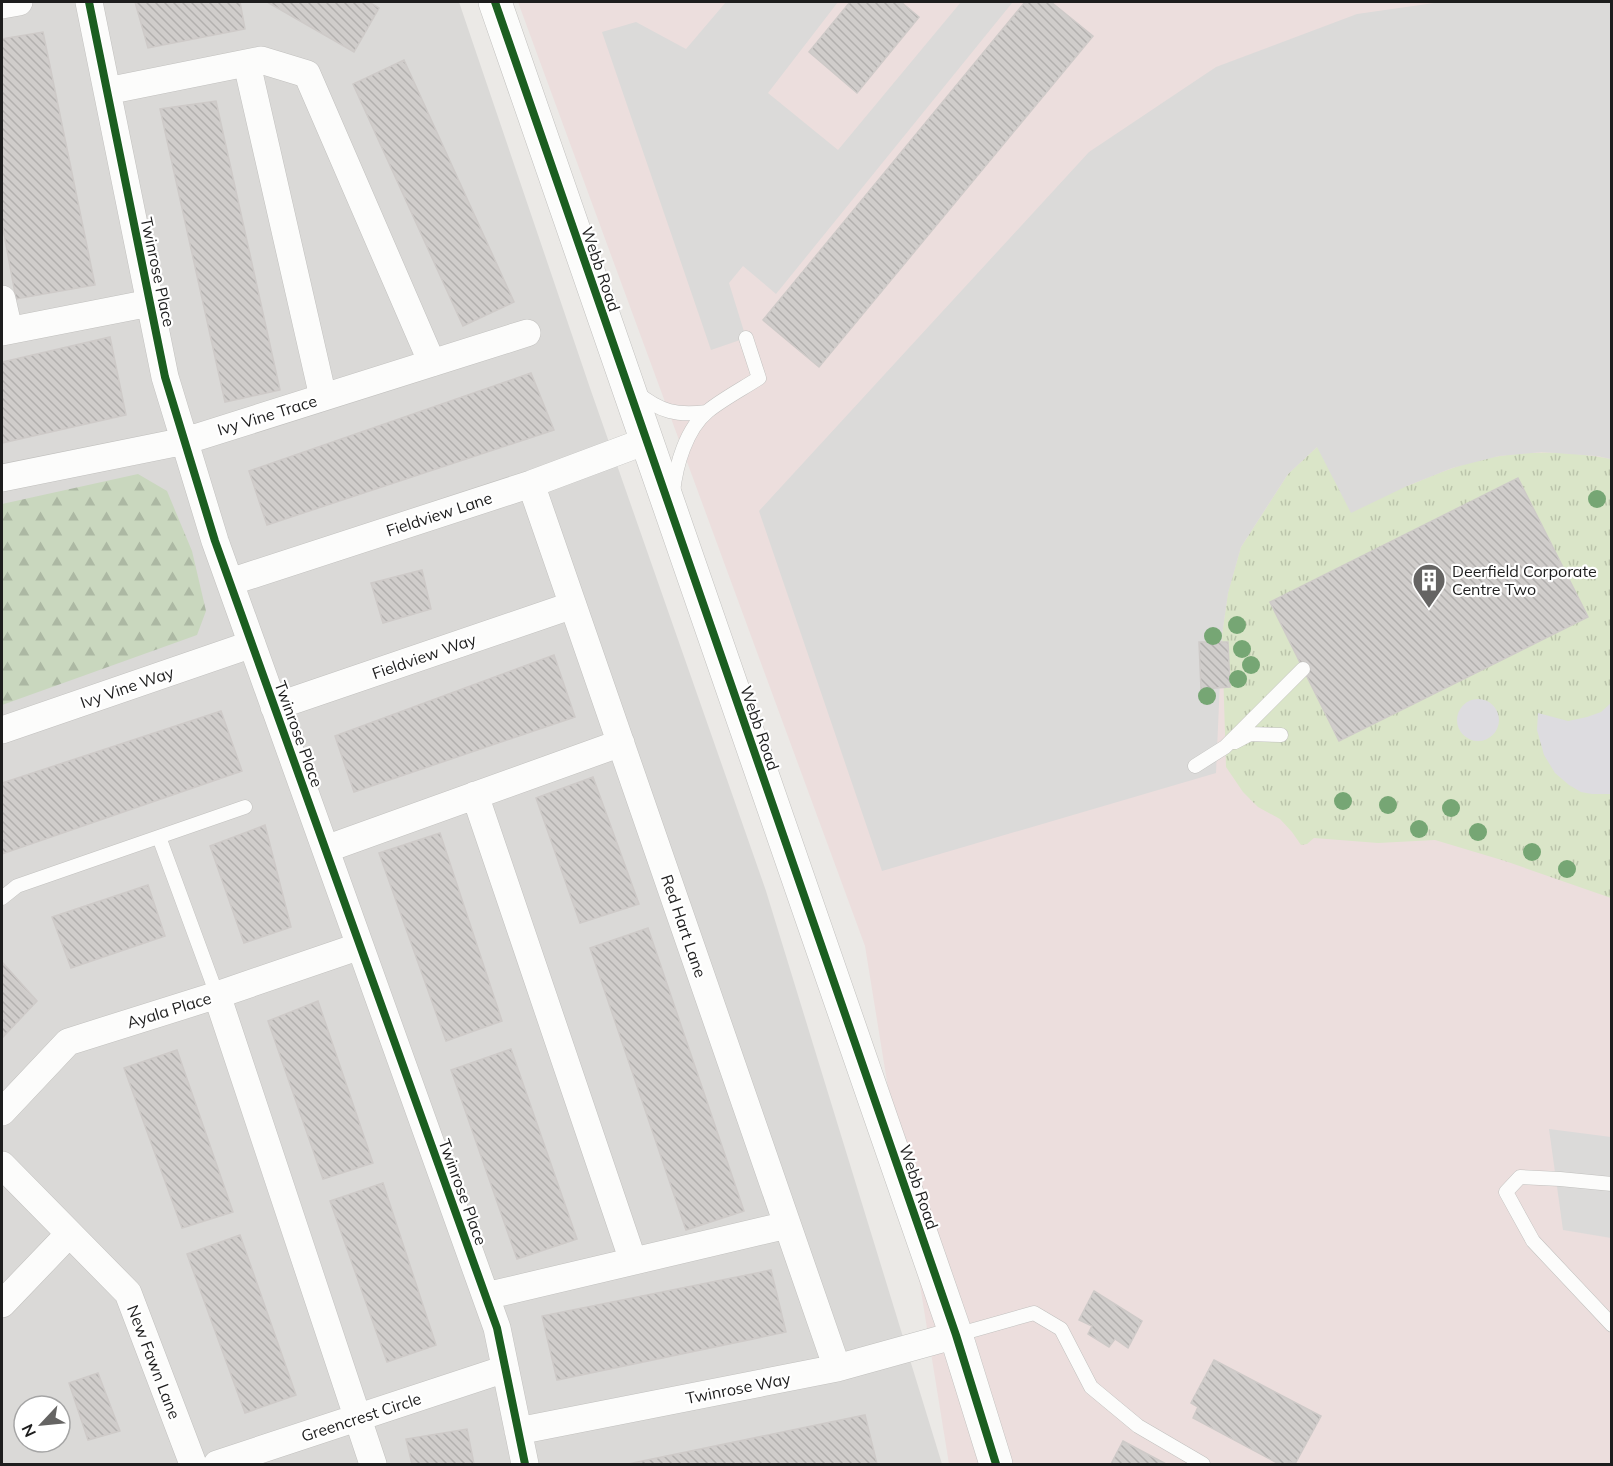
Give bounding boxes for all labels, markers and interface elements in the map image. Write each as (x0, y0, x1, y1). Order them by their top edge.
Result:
street label: Twinrose Place (137, 215, 179, 329)
street label: Webb Road (577, 224, 625, 314)
street label: Ivy Vine Trace (215, 390, 319, 440)
street label: Fieldview Lane (383, 487, 495, 541)
place label: Deerfield Corporate Centre Two (1452, 561, 1597, 599)
building icon: Deerfield Corporate Centre Two (1411, 562, 1447, 609)
street label: Fieldview Way (369, 629, 479, 683)
street label: Ivy Vine Way (78, 661, 177, 712)
street label: Twinrose Place (271, 678, 327, 790)
street label: Webb Road (736, 683, 784, 773)
street label: Red Hart Lane (657, 872, 711, 980)
street label: Ayala Place (124, 988, 214, 1032)
street label: Twinrose Place (435, 1136, 491, 1248)
street label: Webb Road (895, 1142, 943, 1232)
street label: New Fawn Lane (123, 1302, 185, 1422)
street label: Twinrose Way (684, 1368, 793, 1408)
street label: Greencrest Circle (298, 1388, 424, 1446)
north arrow (12, 1394, 72, 1454)
text: N (17, 1421, 40, 1440)

